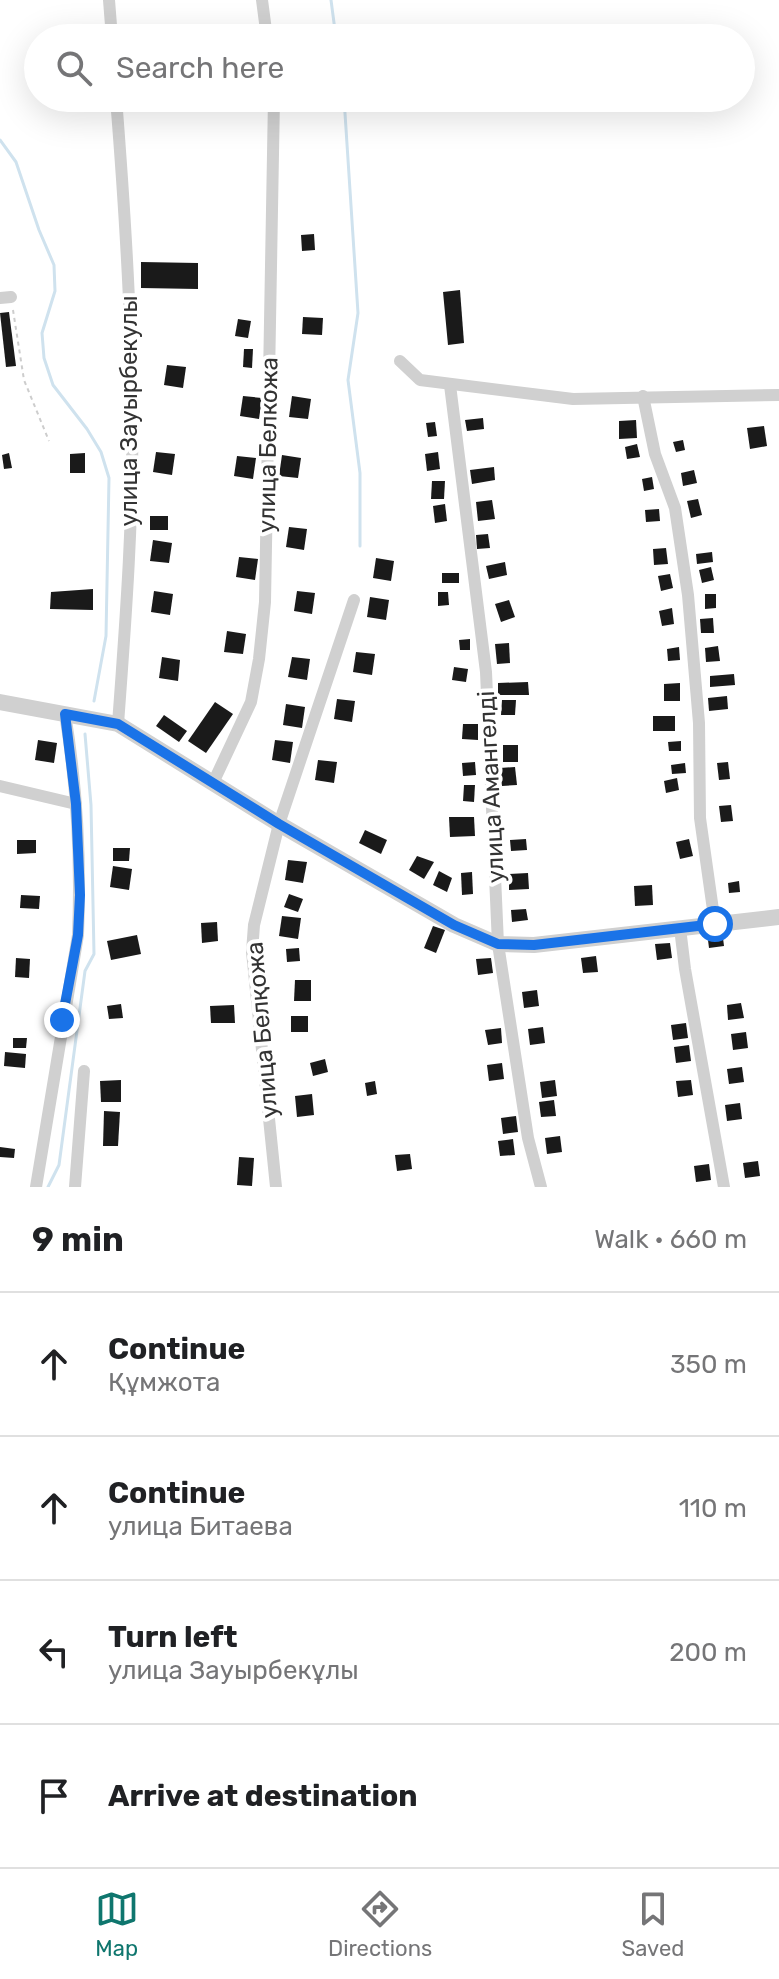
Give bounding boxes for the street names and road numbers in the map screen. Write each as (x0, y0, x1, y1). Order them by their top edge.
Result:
street label: улица Зауырбекулы (115, 295, 143, 527)
street label: улица Белкожа (252, 357, 284, 533)
street label: улица Амангелді (472, 690, 510, 884)
street label: улица Белқожа (240, 941, 284, 1119)

